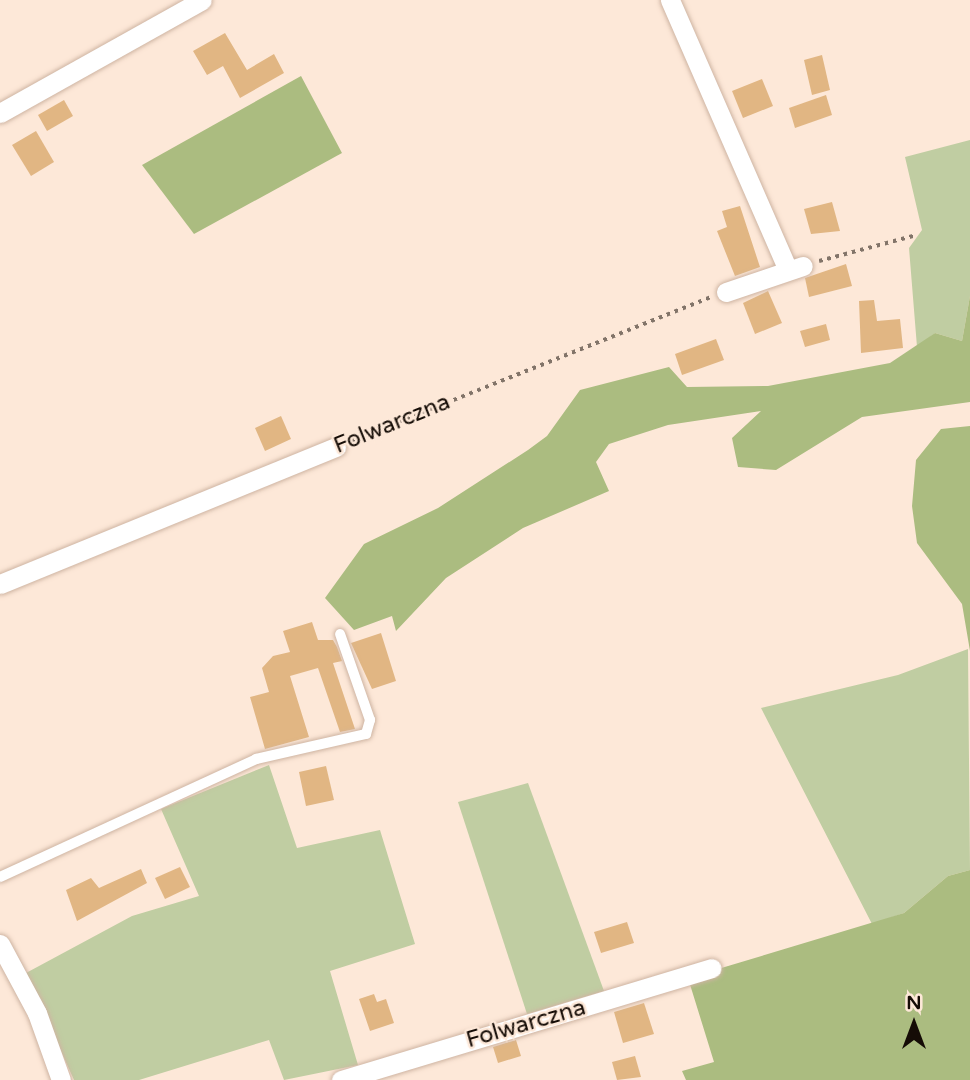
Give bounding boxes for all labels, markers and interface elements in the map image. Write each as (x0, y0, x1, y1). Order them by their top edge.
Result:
street label: Folwarczna (330, 388, 454, 460)
north arrow (879, 989, 949, 1059)
text: N (906, 992, 922, 1014)
street label: Folwarczna (463, 994, 589, 1054)

